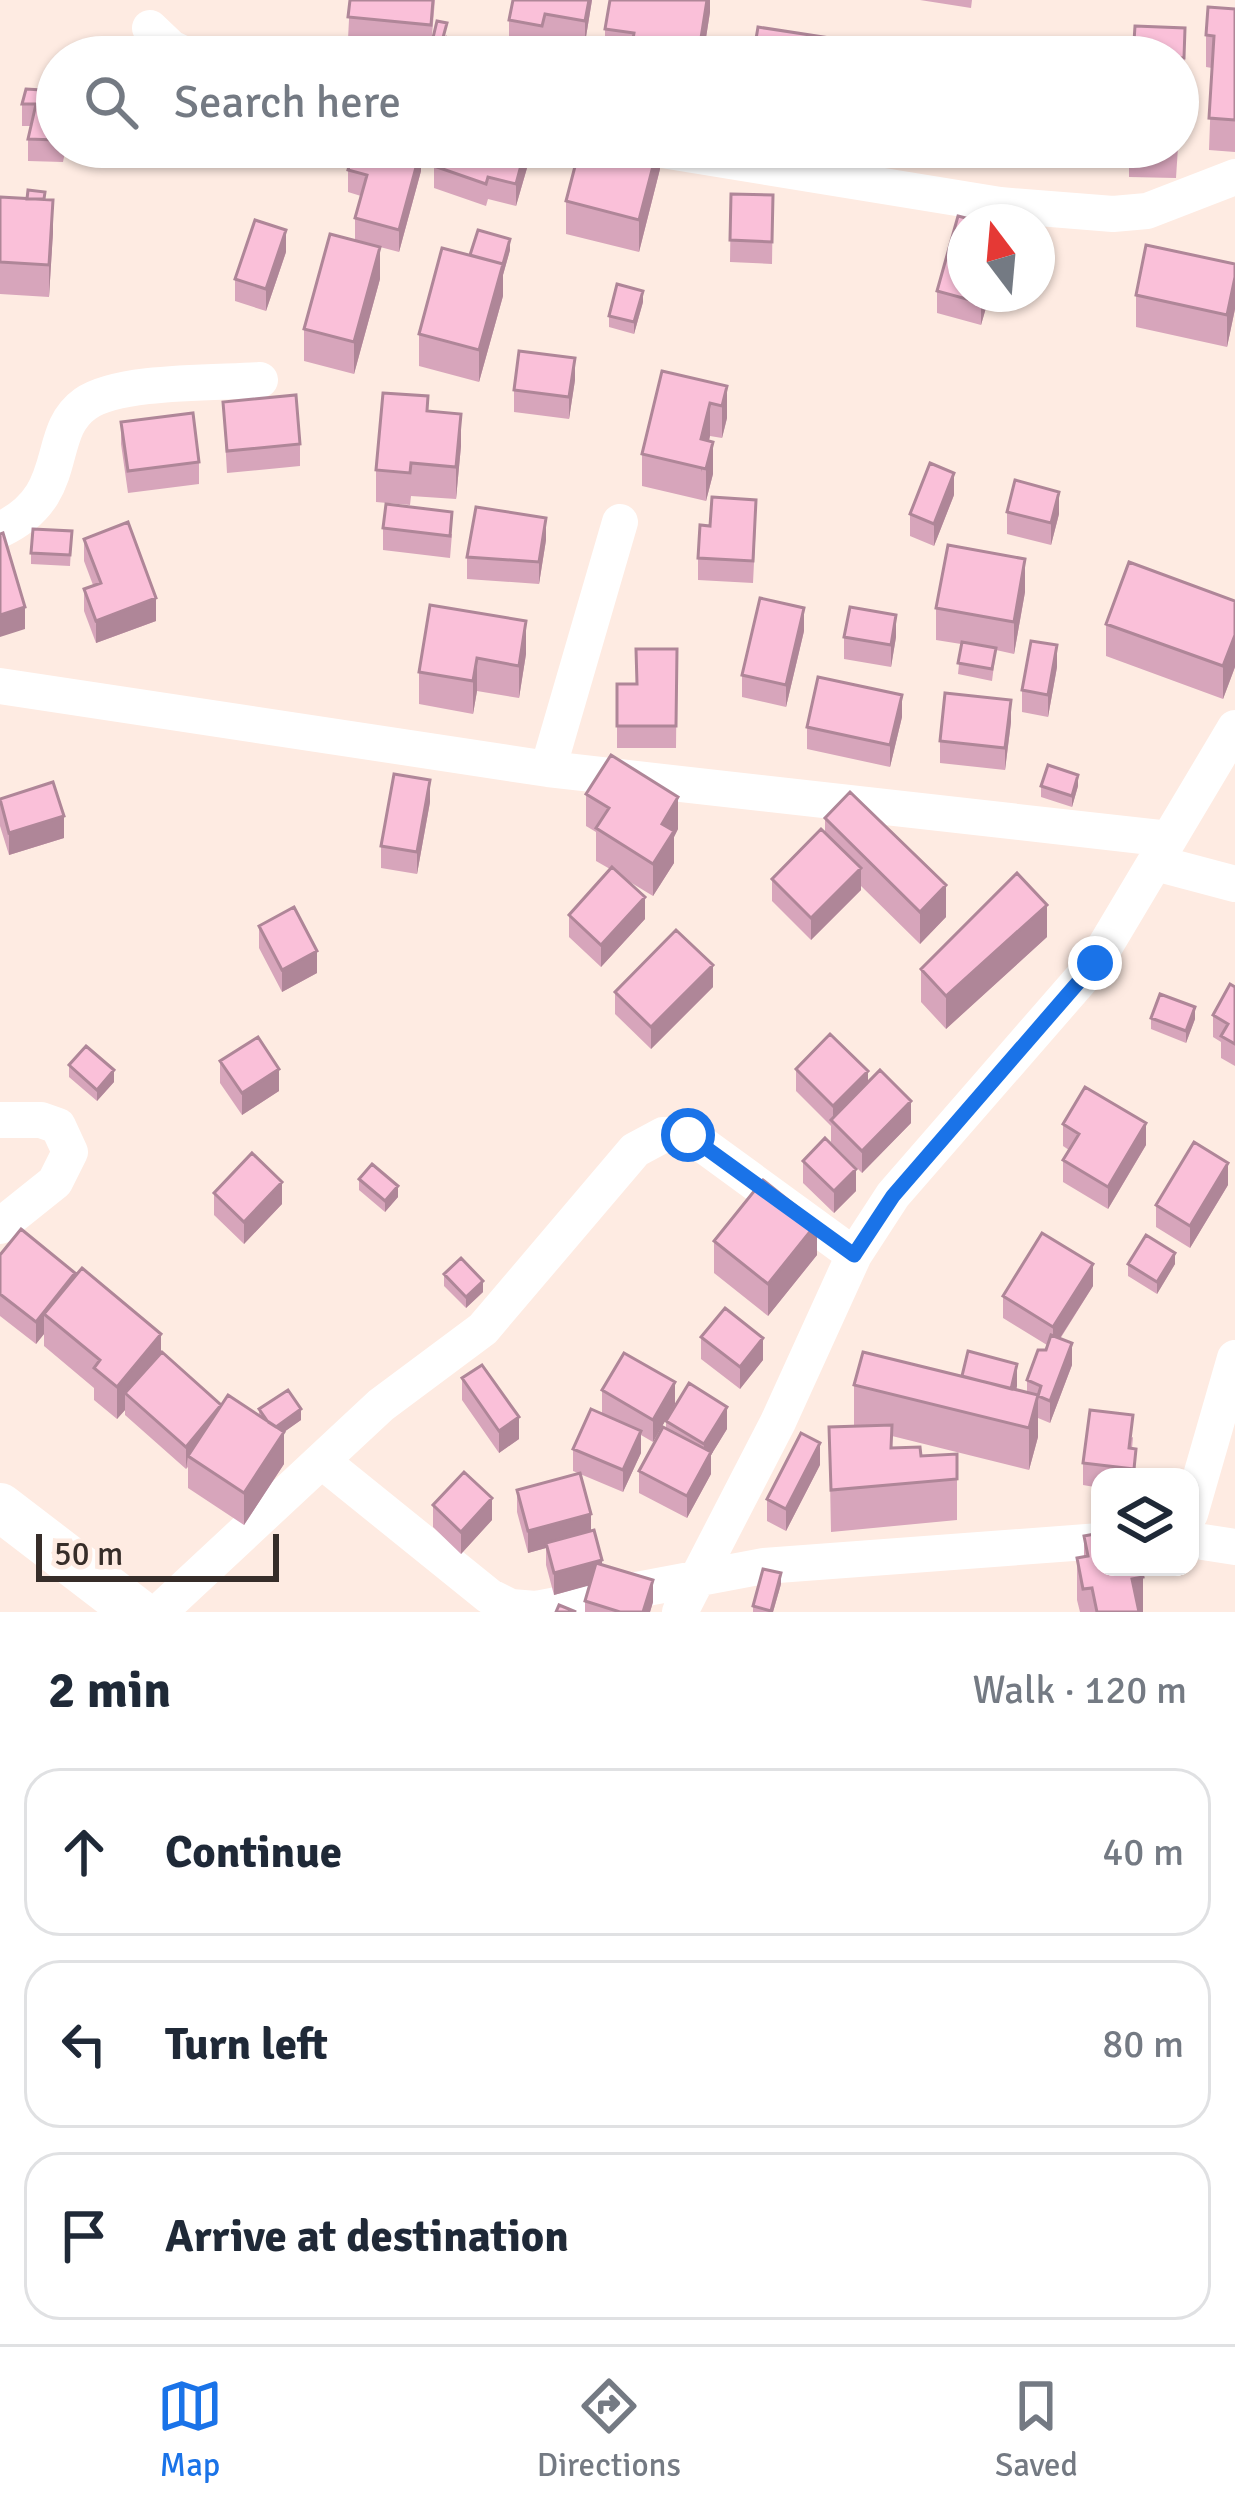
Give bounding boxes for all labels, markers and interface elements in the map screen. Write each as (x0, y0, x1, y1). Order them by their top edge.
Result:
search box (36, 36, 1199, 168)
icon: search (78, 69, 144, 135)
text: Search here (174, 75, 401, 130)
north arrow (947, 204, 1055, 312)
route end (1068, 936, 1122, 990)
route start (661, 1108, 715, 1162)
map controls (1091, 1468, 1199, 1576)
button: layers (1091, 1468, 1199, 1576)
scale bar (36, 1528, 279, 1581)
text: 50 m (54, 1534, 123, 1575)
text: 2 min (48, 1659, 171, 1722)
text: Walk · 120 m (973, 1666, 1187, 1714)
icon: ahead (51, 1819, 117, 1885)
text: Continue (165, 1825, 342, 1880)
text: 40 m (1102, 1828, 1184, 1876)
icon: left (51, 2011, 117, 2077)
text: Turn left (165, 2017, 328, 2072)
text: 80 m (1102, 2020, 1184, 2068)
icon: arrive (51, 2203, 117, 2269)
text: Arrive at destination (165, 2209, 569, 2264)
tab: Map (157, 2373, 223, 2486)
tab: Directions (537, 2373, 681, 2486)
tab: Saved (995, 2373, 1078, 2486)

